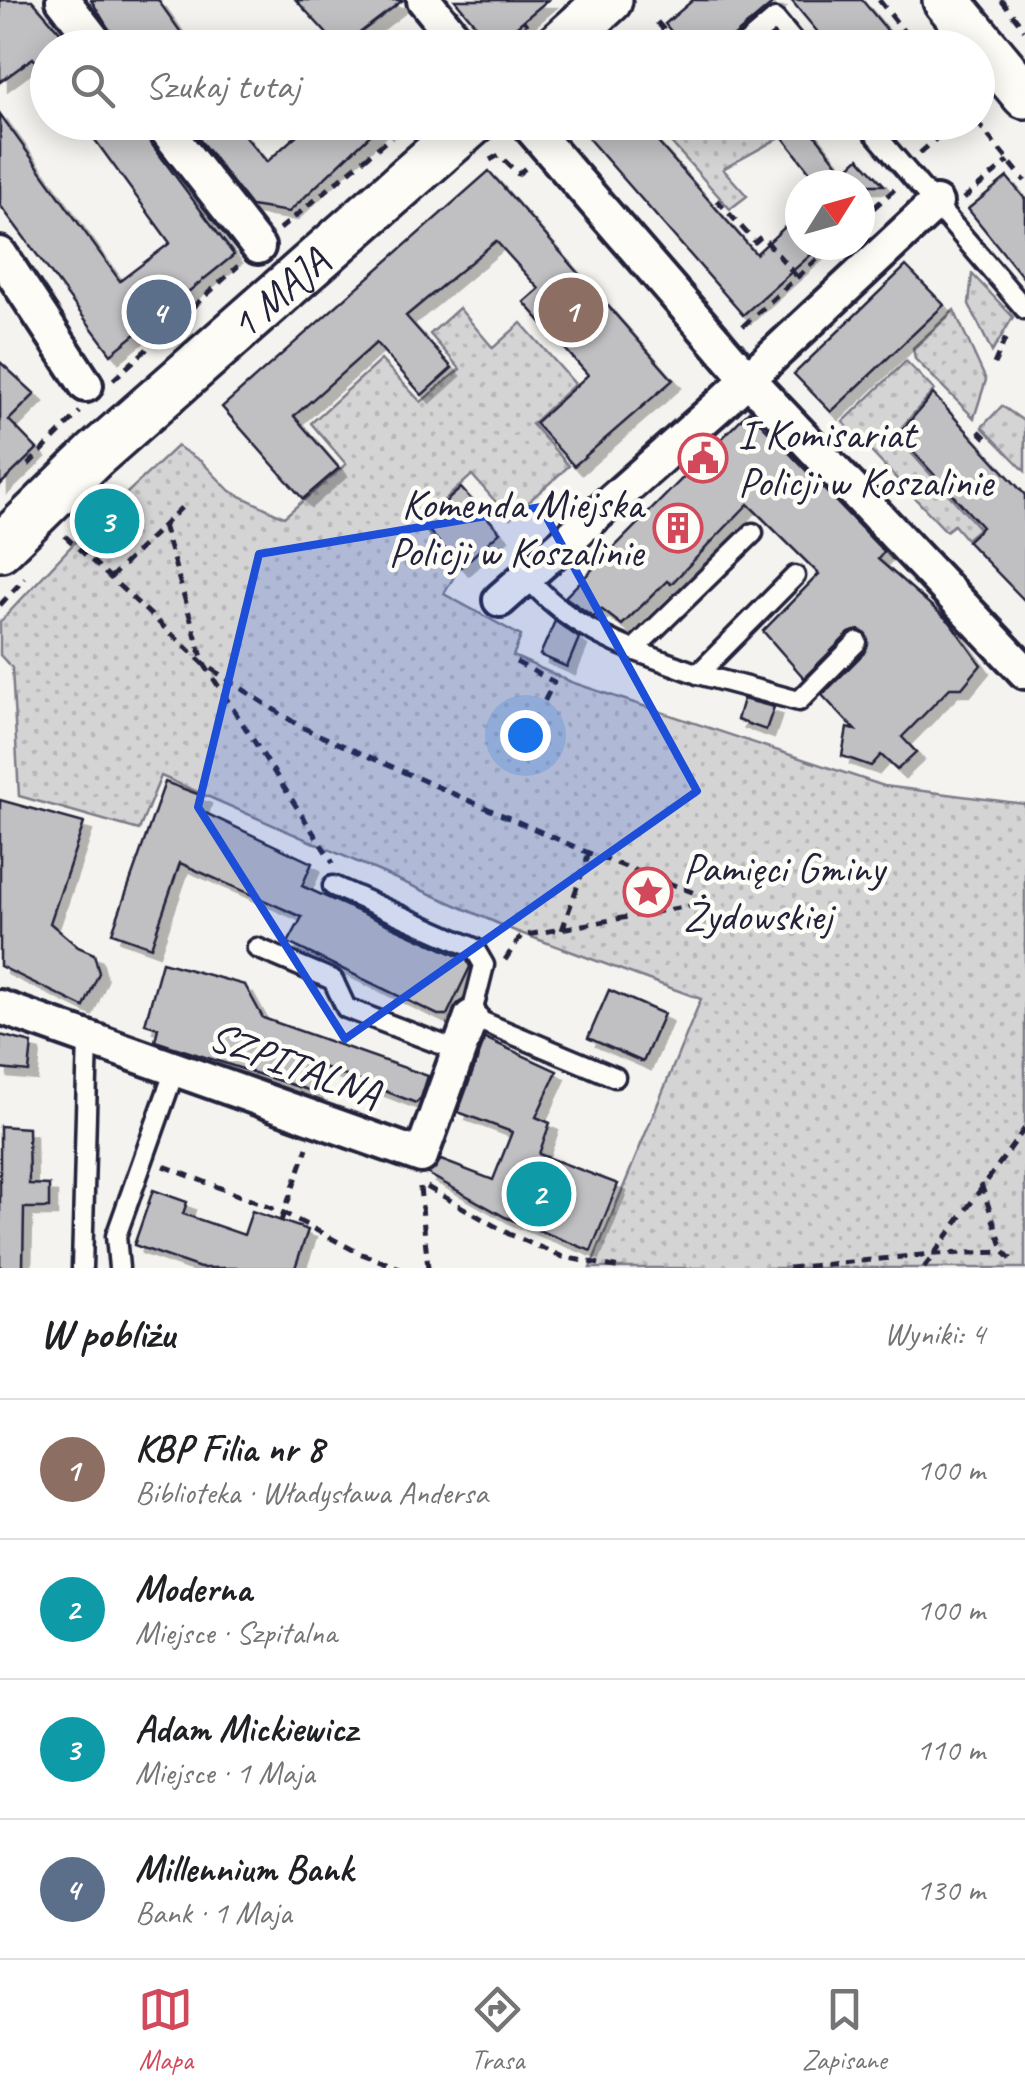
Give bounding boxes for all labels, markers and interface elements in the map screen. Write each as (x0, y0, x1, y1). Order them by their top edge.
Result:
search box (30, 30, 995, 140)
icon: search (65, 58, 120, 113)
text: Szukaj tutaj (145, 62, 300, 109)
north arrow (785, 170, 875, 260)
street label: 1 MAJA (218, 235, 340, 351)
pin: 1 (538, 272, 604, 348)
pin: 4 (126, 274, 192, 350)
place label: I Komisariat Policji w Koszalinie (738, 408, 995, 509)
public building icon: I Komisariat Policji w Koszalinie (677, 432, 729, 484)
place label: Komenda Miejska Policji w Koszalinie (388, 478, 647, 579)
pin: 3 (74, 484, 140, 558)
building icon: Komenda Miejska Policji w Koszalinie (652, 502, 704, 554)
your location (500, 710, 551, 761)
place label: Pamięci Gminy Żydowskiej (683, 842, 888, 943)
place icon: Pamięci Gminy Żydowskiej (622, 866, 674, 918)
street label: SZPITALNA (202, 1010, 389, 1121)
pin: 2 (506, 1156, 572, 1232)
text: W pobliżu (40, 1307, 175, 1360)
text: Wyniki: 4 (884, 1313, 985, 1354)
text: KBP Filia nr 8 (135, 1425, 324, 1472)
text: 1 (65, 1449, 80, 1490)
text: 100 m (916, 1449, 985, 1490)
text: Biblioteka · Władysława Andersa (135, 1472, 488, 1513)
text: Moderna (135, 1565, 251, 1612)
text: 2 (65, 1589, 80, 1630)
text: 100 m (916, 1589, 985, 1630)
text: Miejsce · Szpitalna (135, 1612, 337, 1653)
text: Adam Mickiewicz (135, 1705, 357, 1752)
text: 3 (65, 1729, 80, 1770)
text: 110 m (916, 1729, 985, 1770)
text: Miejsce · 1 Maja (135, 1752, 315, 1793)
text: Millennium Bank (135, 1845, 353, 1892)
text: 4 (65, 1869, 80, 1910)
text: 130 m (916, 1869, 985, 1910)
text: Bank · 1 Maja (135, 1892, 292, 1933)
tab: Mapa (138, 1982, 193, 2077)
tab: Trasa (470, 1982, 525, 2077)
tab: Zapisane (802, 1982, 887, 2077)

